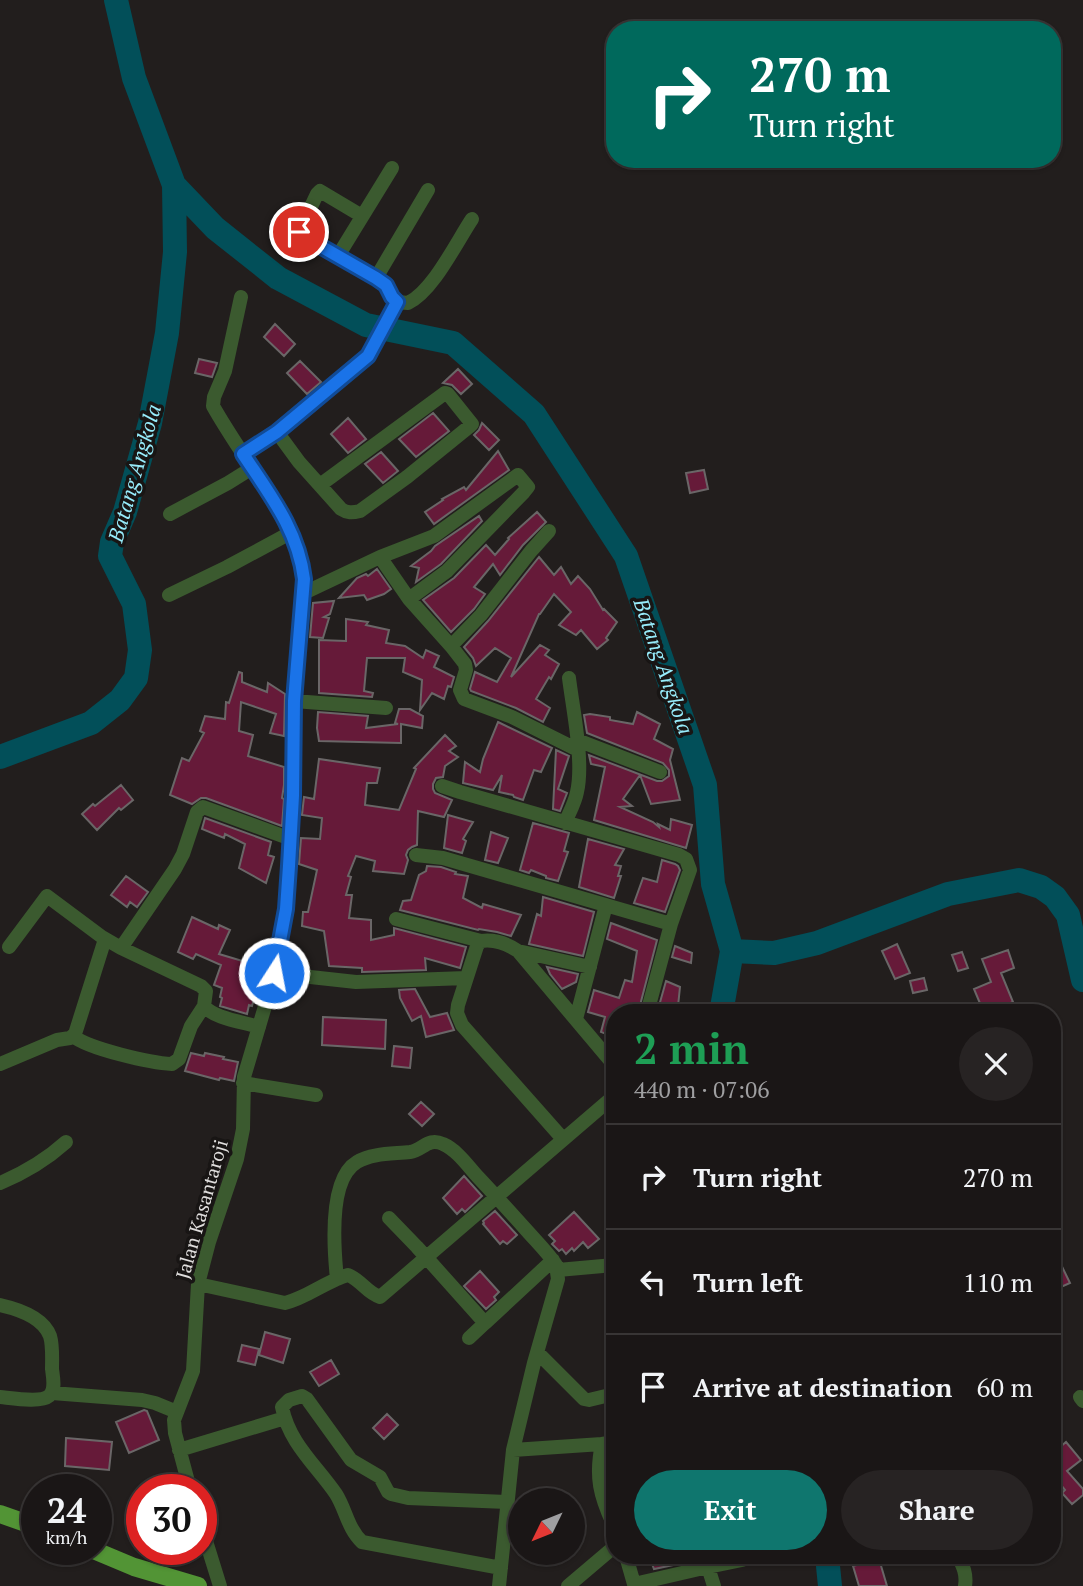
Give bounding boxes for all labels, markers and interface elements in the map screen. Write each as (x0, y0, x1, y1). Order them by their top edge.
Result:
text: 270 m (749, 41, 891, 106)
icon: right (634, 49, 725, 140)
text: Turn right (749, 104, 895, 146)
pin (269, 202, 329, 262)
icon: arrive (280, 213, 318, 251)
water label: Batang Angkola (101, 401, 167, 546)
water label: Batang Angkola (627, 593, 700, 738)
position arrow (237, 936, 311, 1010)
text: 2 min (634, 1020, 749, 1076)
button: close (959, 1027, 1033, 1101)
text: 440 m · 07:06 (634, 1074, 769, 1105)
street label: Jalan Kasantaroji (169, 1136, 233, 1282)
icon: right (634, 1158, 672, 1196)
text: Turn right (693, 1160, 822, 1194)
text: 270 m (963, 1160, 1033, 1194)
icon: left (634, 1263, 672, 1301)
text: Turn left (693, 1265, 803, 1299)
text: 110 m (963, 1265, 1033, 1299)
icon: arrive (634, 1368, 672, 1406)
text: Arrive at destination (693, 1370, 952, 1404)
text: 60 m (977, 1370, 1033, 1404)
button: Exit (634, 1470, 827, 1550)
button: Share (841, 1470, 1033, 1550)
speed limit sign: 30 (126, 1474, 217, 1565)
text: 24 (47, 1487, 86, 1533)
north arrow (508, 1488, 584, 1564)
map controls (508, 1488, 585, 1565)
text: km/h (46, 1525, 87, 1549)

